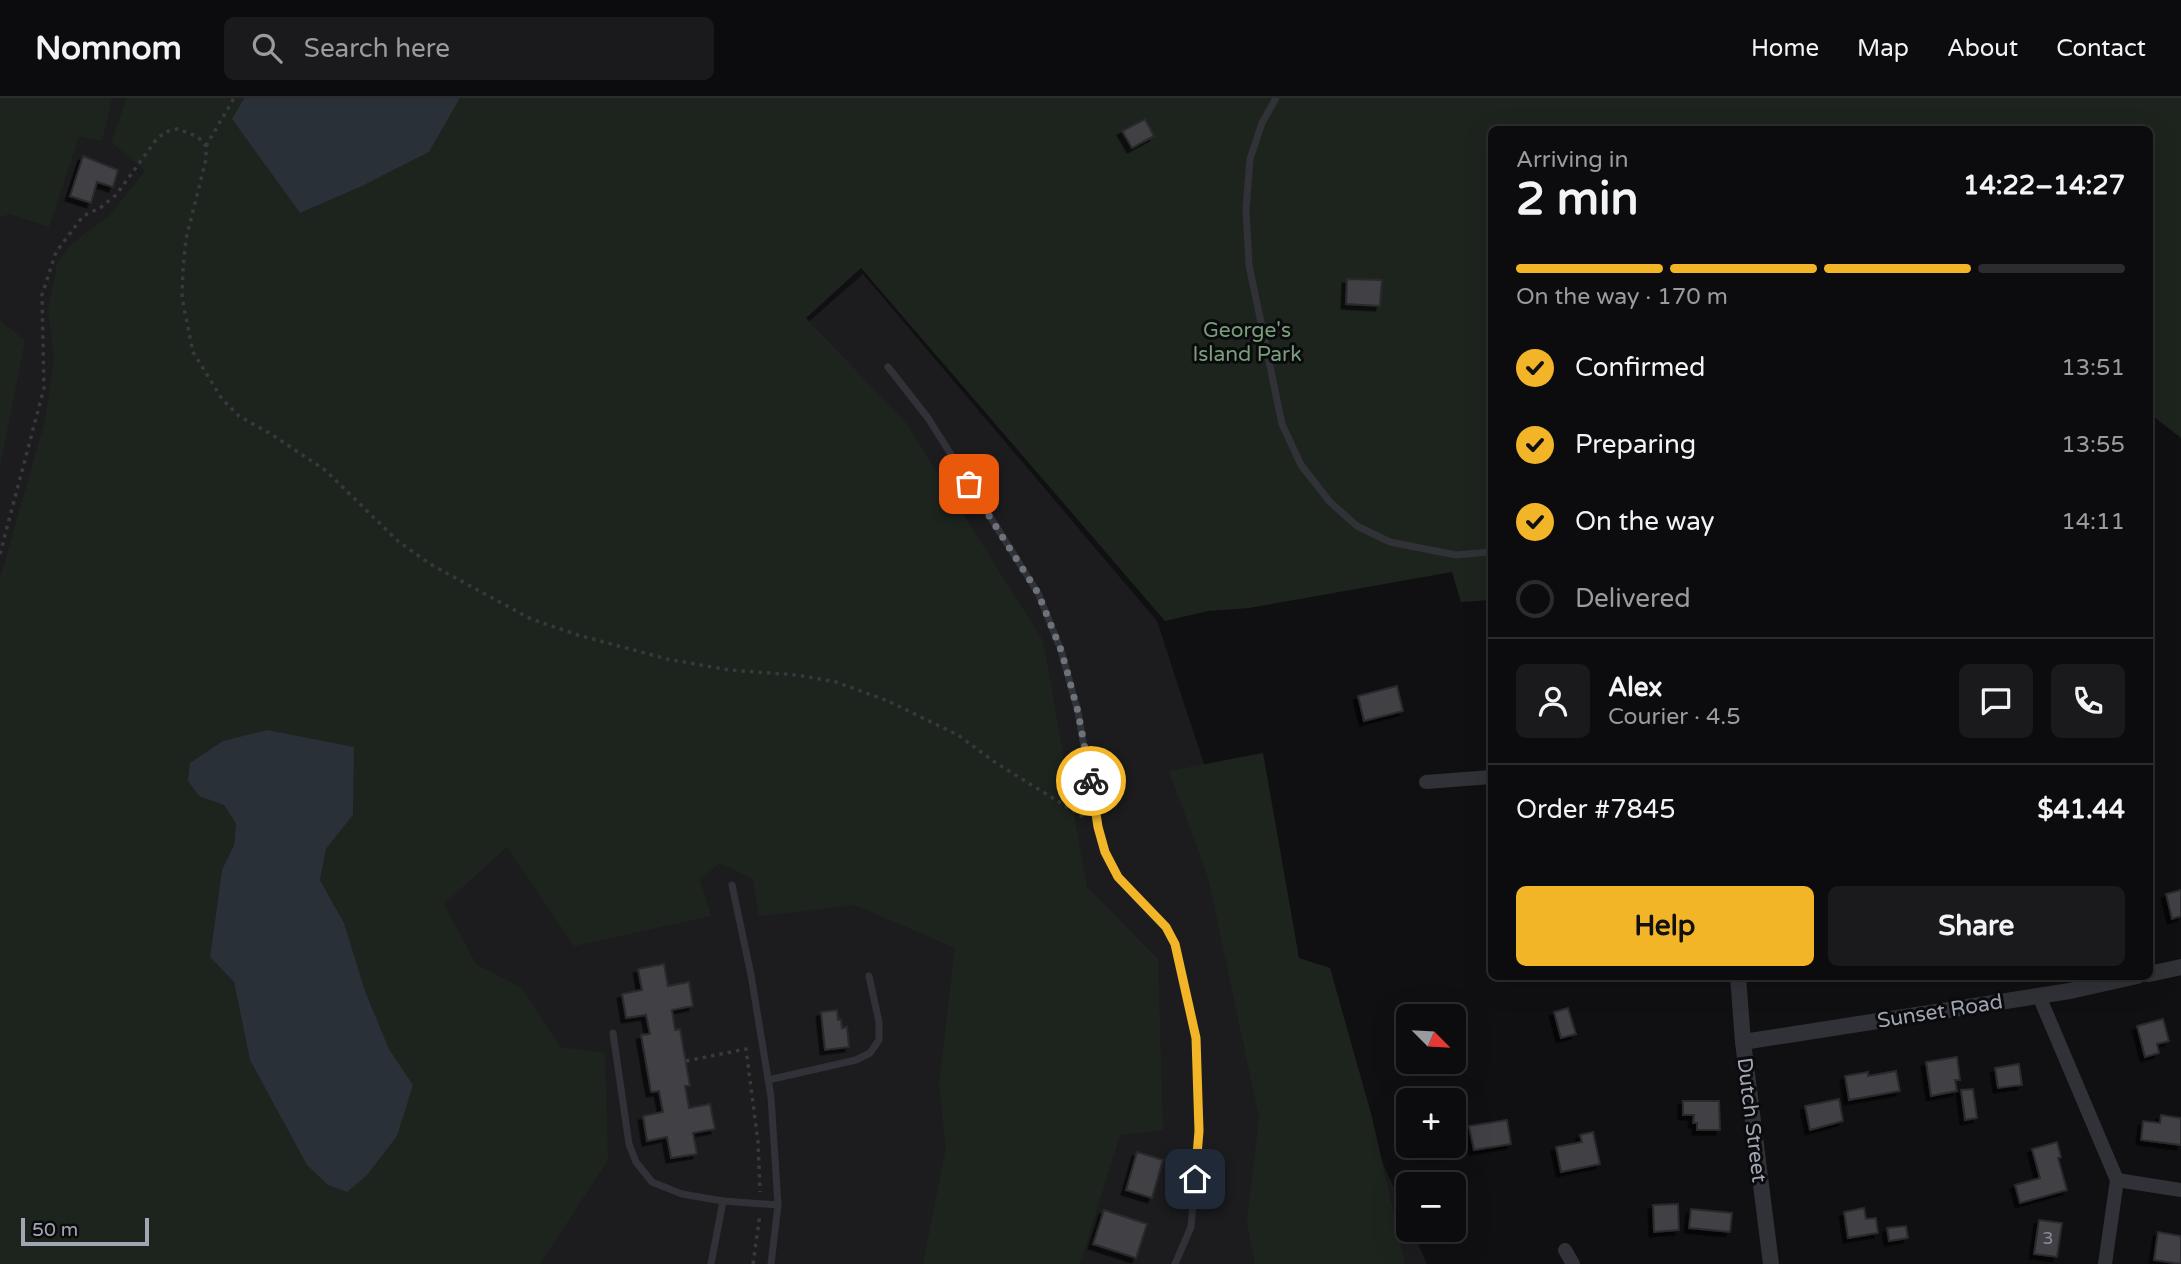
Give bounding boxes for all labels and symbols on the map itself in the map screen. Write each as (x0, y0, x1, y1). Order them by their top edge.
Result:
park label: George's Island Park (1192, 318, 1302, 367)
pin (939, 454, 999, 514)
courier (1056, 746, 1126, 816)
street label: Sunset Road (1876, 989, 2005, 1034)
north arrow (1396, 1004, 1466, 1074)
street label: Dutch Street (1731, 1056, 1772, 1184)
pin (1165, 1149, 1225, 1209)
scale bar (21, 1215, 149, 1247)
house number: 3 (2042, 1227, 2054, 1249)

